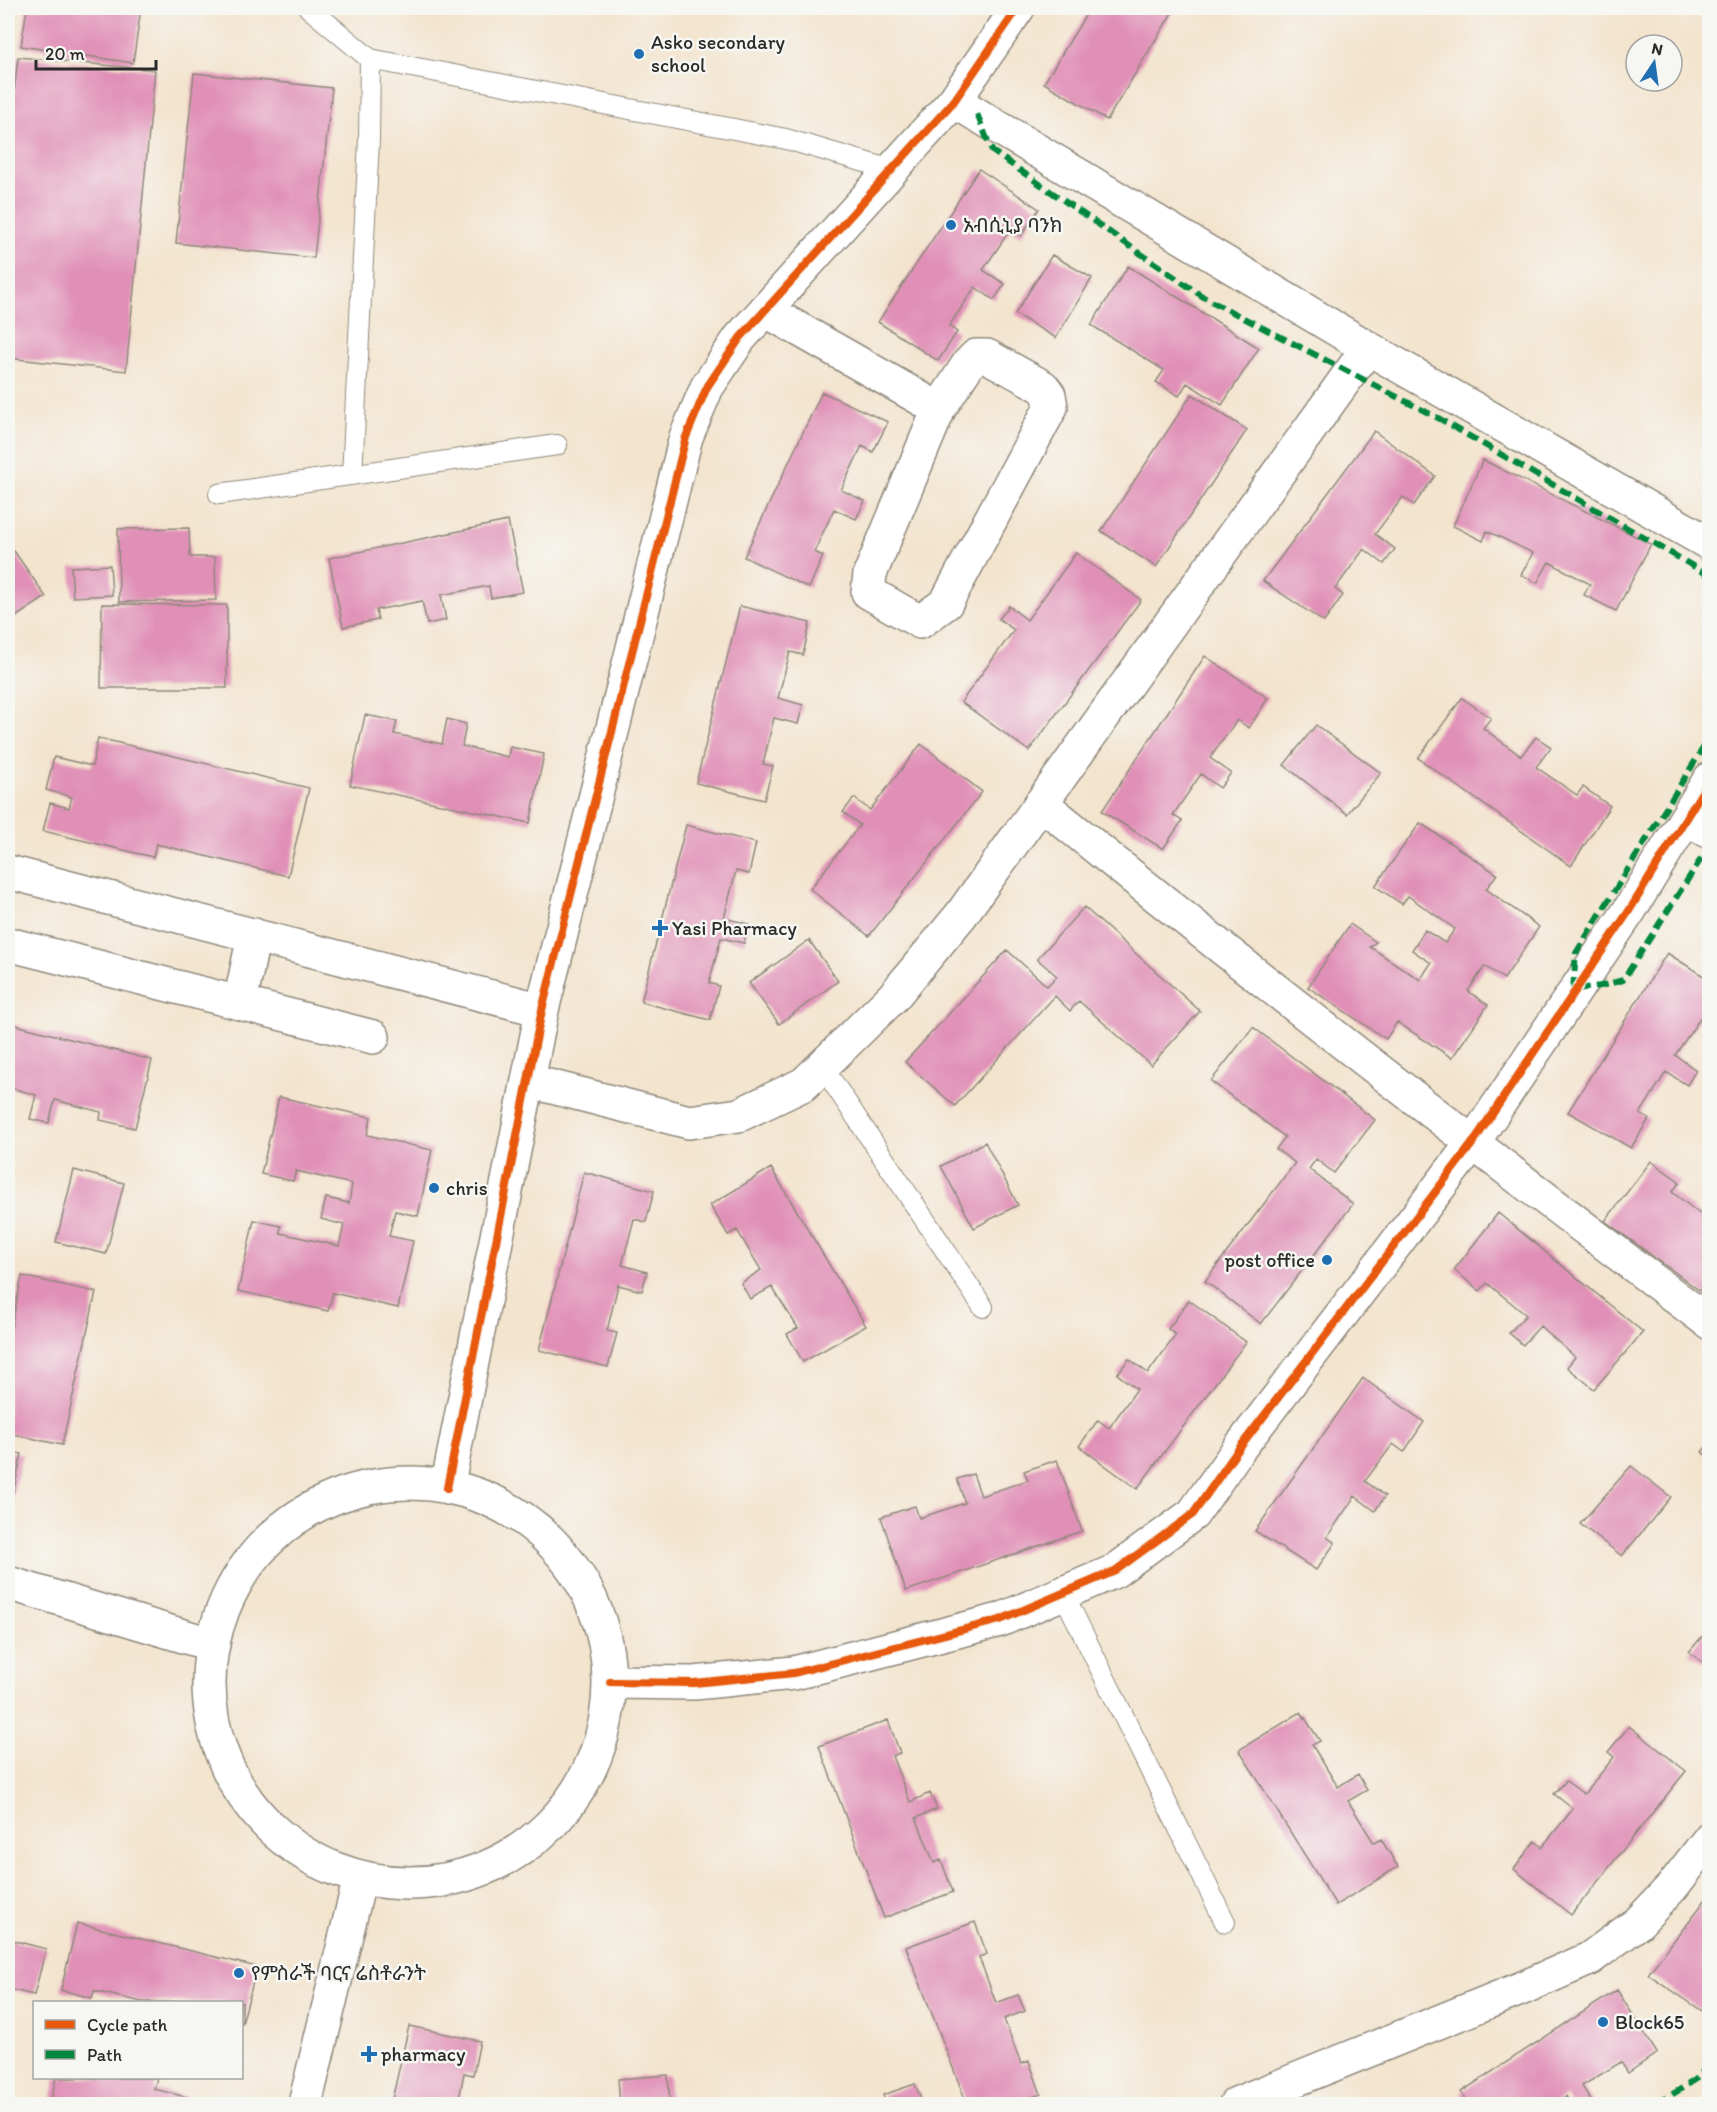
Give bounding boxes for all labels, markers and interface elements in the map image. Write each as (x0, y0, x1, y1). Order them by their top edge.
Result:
place label: Asko secondary school (651, 30, 786, 77)
scale bar (36, 33, 156, 71)
north arrow (1624, 33, 1684, 93)
text: N (1650, 38, 1665, 59)
text: 20 m (45, 43, 85, 65)
marker: Asko secondary school (632, 47, 646, 61)
place label: አብሲኒያ ባንክ (963, 213, 1063, 237)
marker: አብሲኒያ ባንክ (944, 218, 958, 232)
place label: Yasi Pharmacy (672, 916, 797, 940)
marker: Yasi Pharmacy (653, 921, 667, 935)
place label: chris (446, 1176, 488, 1200)
marker: chris (427, 1181, 441, 1195)
place label: post office (1224, 1248, 1315, 1272)
marker: post office (1320, 1253, 1334, 1267)
place label: የምስራች ባርና ሬስቶራንት (251, 1961, 426, 1985)
marker: የምስራች ባርና ሬስቶራንት (232, 1966, 246, 1980)
legend (33, 2001, 243, 2079)
place label: Block65 (1615, 2010, 1684, 2034)
text: Cycle path (87, 2014, 168, 2036)
marker: Block65 (1596, 2015, 1610, 2029)
place label: pharmacy (381, 2042, 466, 2066)
text: Path (87, 2044, 122, 2066)
marker: pharmacy (362, 2047, 376, 2061)

